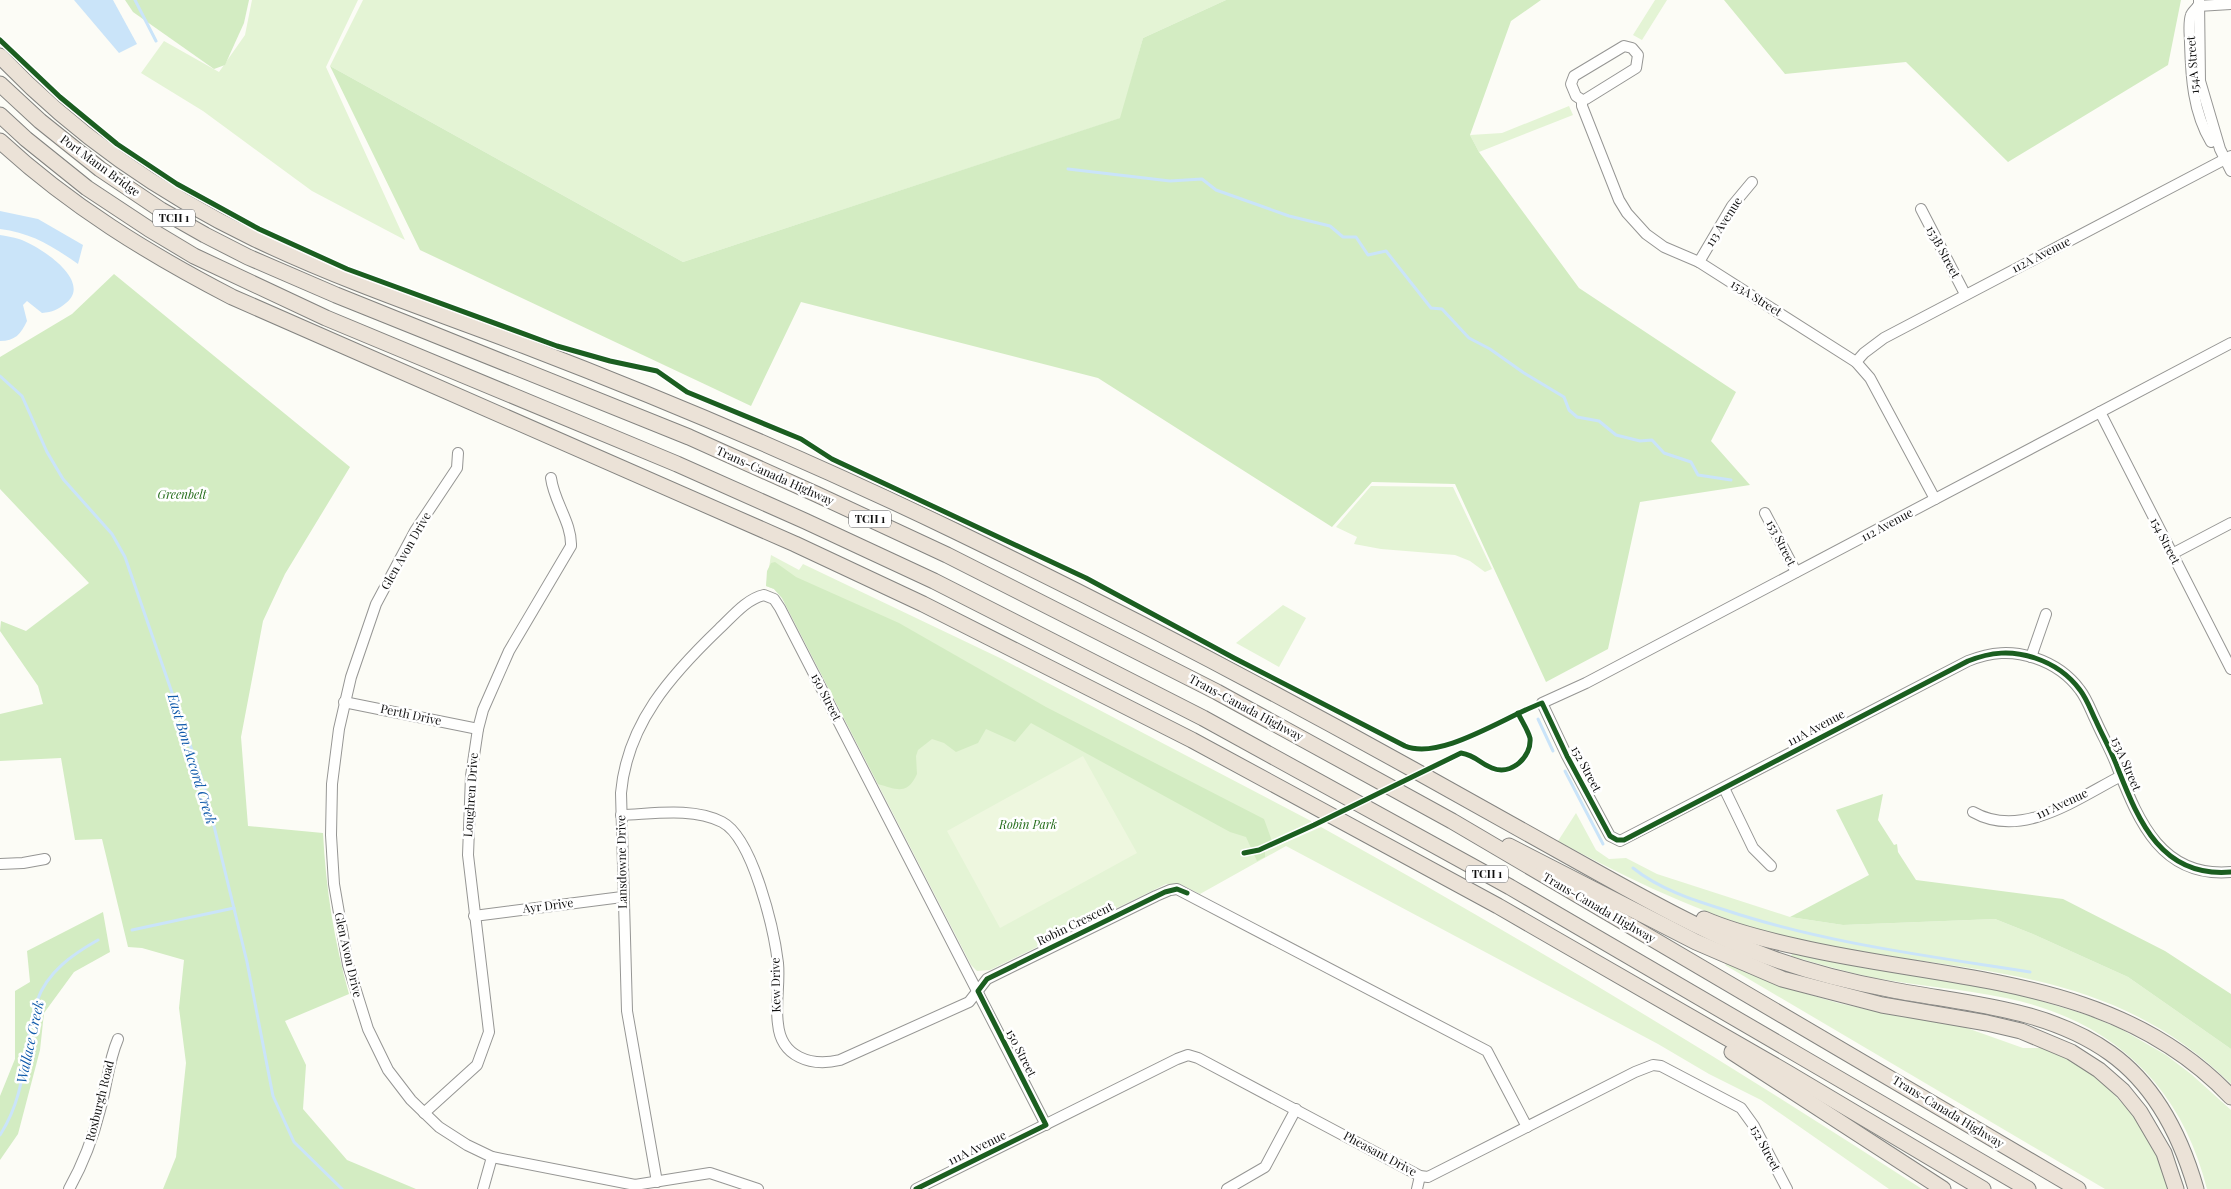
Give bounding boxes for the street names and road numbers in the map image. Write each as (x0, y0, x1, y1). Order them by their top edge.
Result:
street label: 154A Street (2182, 35, 2202, 95)
street label: Port Mann Bridge (57, 131, 144, 200)
street label: 113 Avenue (1701, 193, 1745, 249)
road number: TCH 1 (153, 210, 195, 227)
street label: 153B Street (1923, 222, 1965, 281)
street label: 112A Avenue (2008, 232, 2073, 276)
street label: 153A Street (1728, 275, 1786, 320)
street label: Trans-Canada Highway (714, 442, 837, 508)
street label: 112 Avenue (1858, 504, 1915, 545)
street label: Glen Avon Drive (376, 509, 434, 592)
road number: TCH 1 (849, 510, 891, 528)
street label: 154 Street (2147, 514, 2185, 567)
street label: 153 Street (1763, 517, 1801, 569)
street label: 150 Street (808, 670, 846, 724)
street label: Trans-Canada Highway (1186, 670, 1306, 744)
street label: Perth Drive (379, 700, 443, 728)
street label: 111A Avenue (1784, 705, 1847, 749)
street label: 153A Street (2108, 734, 2146, 794)
street label: 152 Street (1568, 743, 1606, 795)
street label: Loughren Drive (459, 752, 481, 838)
street label: 111 Avenue (2033, 784, 2090, 822)
street label: Lansdowne Drive (612, 815, 630, 909)
road number: TCH 1 (1466, 866, 1508, 882)
street label: Trans-Canada Highway (1540, 868, 1659, 946)
street label: Ayr Drive (521, 894, 574, 916)
street label: Robin Crescent (1034, 897, 1116, 948)
street label: Glen Avon Drive (331, 911, 367, 999)
street label: Kew Drive (767, 957, 783, 1013)
street label: 150 Street (1003, 1026, 1041, 1080)
street label: Roxburgh Road (81, 1058, 117, 1143)
street label: Trans-Canada Highway (1890, 1071, 2007, 1151)
street label: 152 Street (1747, 1122, 1785, 1174)
street label: 111A Avenue (945, 1126, 1008, 1168)
street label: Pheasant Drive (1341, 1127, 1420, 1179)

